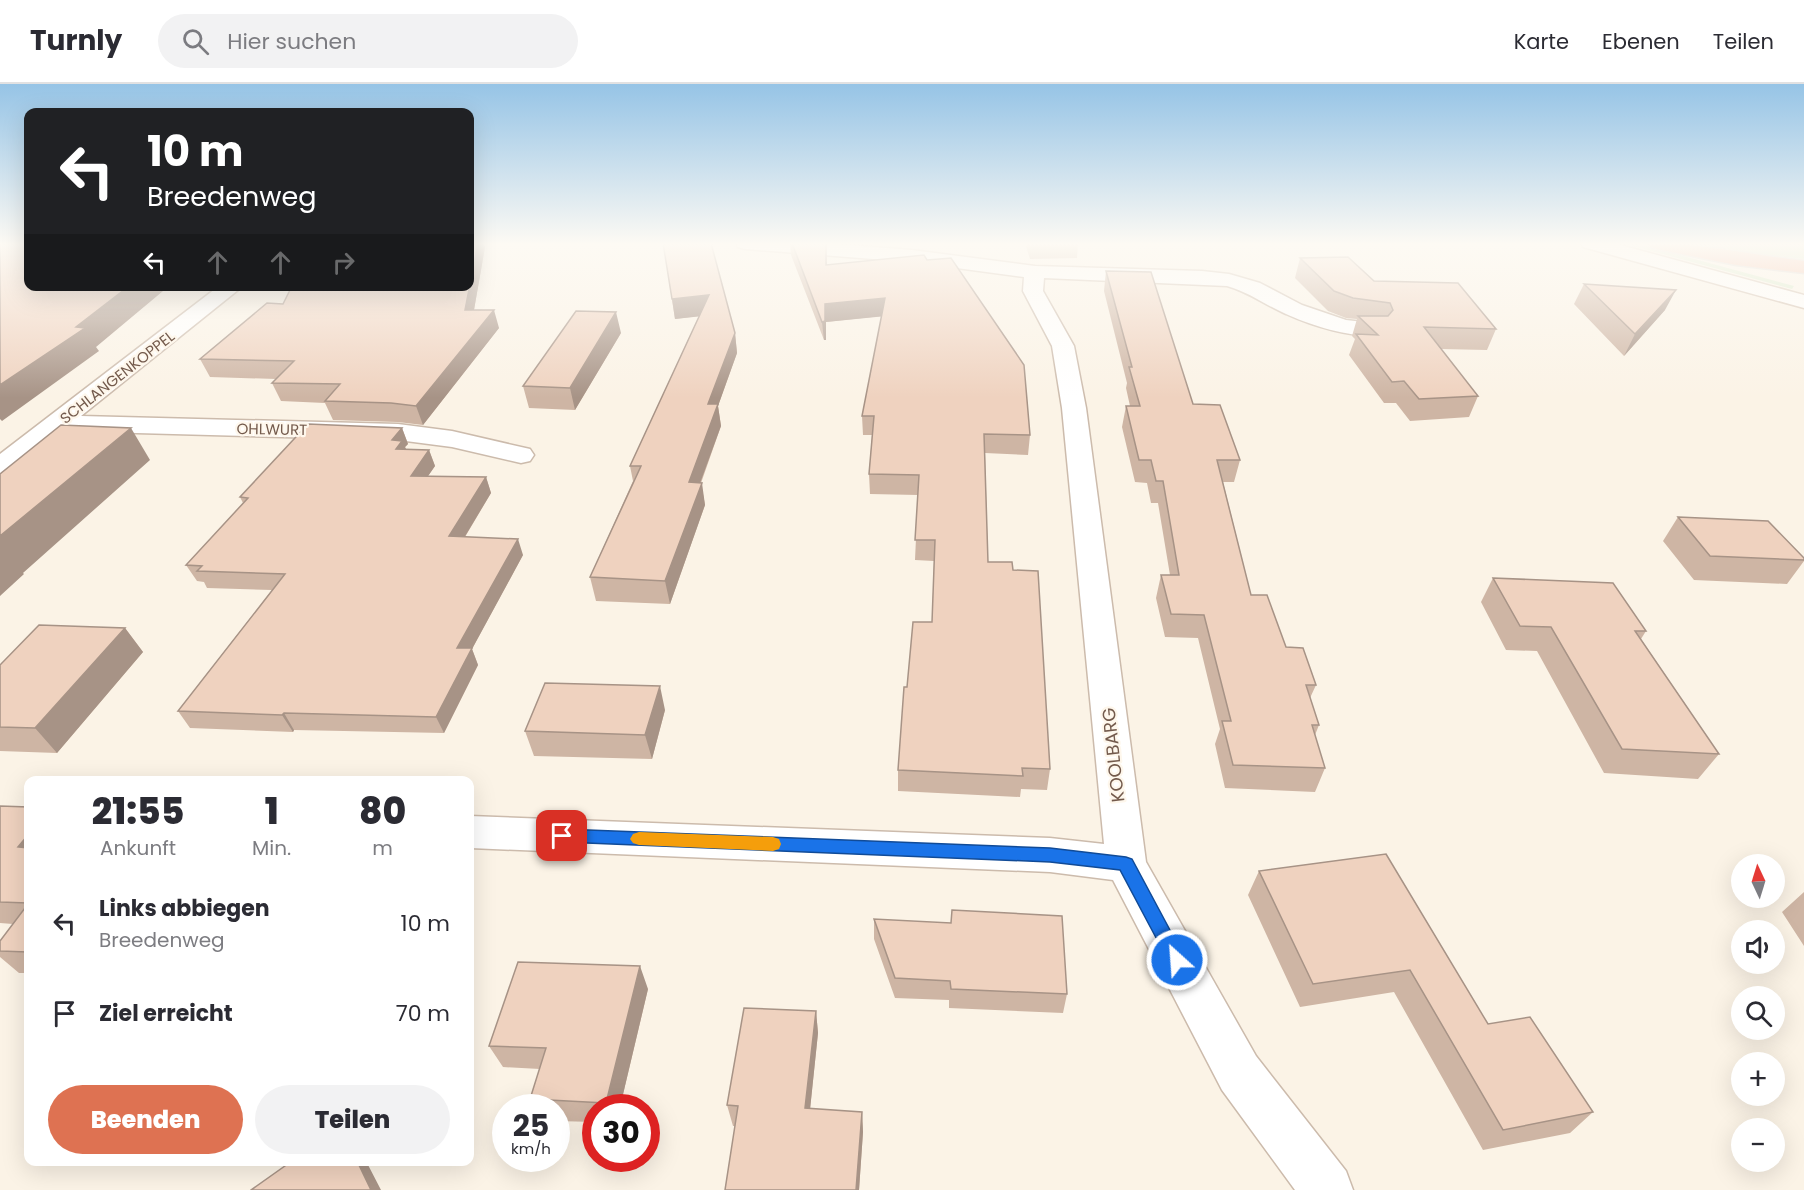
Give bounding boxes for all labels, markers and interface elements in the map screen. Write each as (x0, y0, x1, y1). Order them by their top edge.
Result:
search box (158, 14, 578, 68)
text: Turnly (30, 21, 122, 60)
icon: search (179, 25, 212, 58)
text: Hier suchen (227, 26, 356, 57)
text: Karte (1514, 27, 1569, 56)
text: Ebenen (1602, 27, 1680, 56)
text: Teilen (1713, 27, 1774, 56)
text: 10 m (147, 122, 244, 181)
icon: left (48, 132, 126, 210)
text: Breedenweg (147, 178, 317, 215)
icon: left (138, 246, 171, 279)
icon: ahead (201, 246, 234, 279)
icon: ahead (264, 246, 297, 279)
icon: right (327, 246, 360, 279)
street label: SCHLANGENKOPPEL (55, 325, 179, 428)
street label: OHLWURT (236, 418, 308, 440)
street label: KOOLBARG (1096, 706, 1130, 804)
text: 21:55 (92, 786, 184, 837)
text: 1 (265, 786, 279, 837)
text: 80 (359, 786, 406, 837)
pin (536, 810, 587, 861)
icon: arrive (545, 819, 578, 852)
text: Ankunft (100, 834, 176, 862)
text: Min. (252, 834, 291, 862)
text: m (372, 834, 393, 862)
north arrow (1731, 854, 1785, 908)
map controls (1731, 854, 1785, 1172)
text: Links abbiegen (99, 893, 270, 924)
icon: left (48, 907, 81, 940)
text: 10 m (401, 908, 450, 939)
button: sound (1731, 920, 1785, 974)
text: Breedenweg (99, 926, 225, 954)
position arrow (1145, 928, 1209, 992)
button: search (1731, 986, 1785, 1040)
icon: arrive (48, 997, 81, 1030)
text: Ziel erreicht (99, 998, 233, 1029)
text: 70 m (396, 998, 450, 1029)
button: + (1731, 1052, 1785, 1106)
button: Beenden (48, 1085, 243, 1154)
button: Teilen (255, 1085, 450, 1154)
speed limit sign: 30 (582, 1094, 660, 1172)
text: 25 (513, 1104, 549, 1147)
button: − (1731, 1118, 1785, 1172)
text: km/h (511, 1138, 551, 1159)

